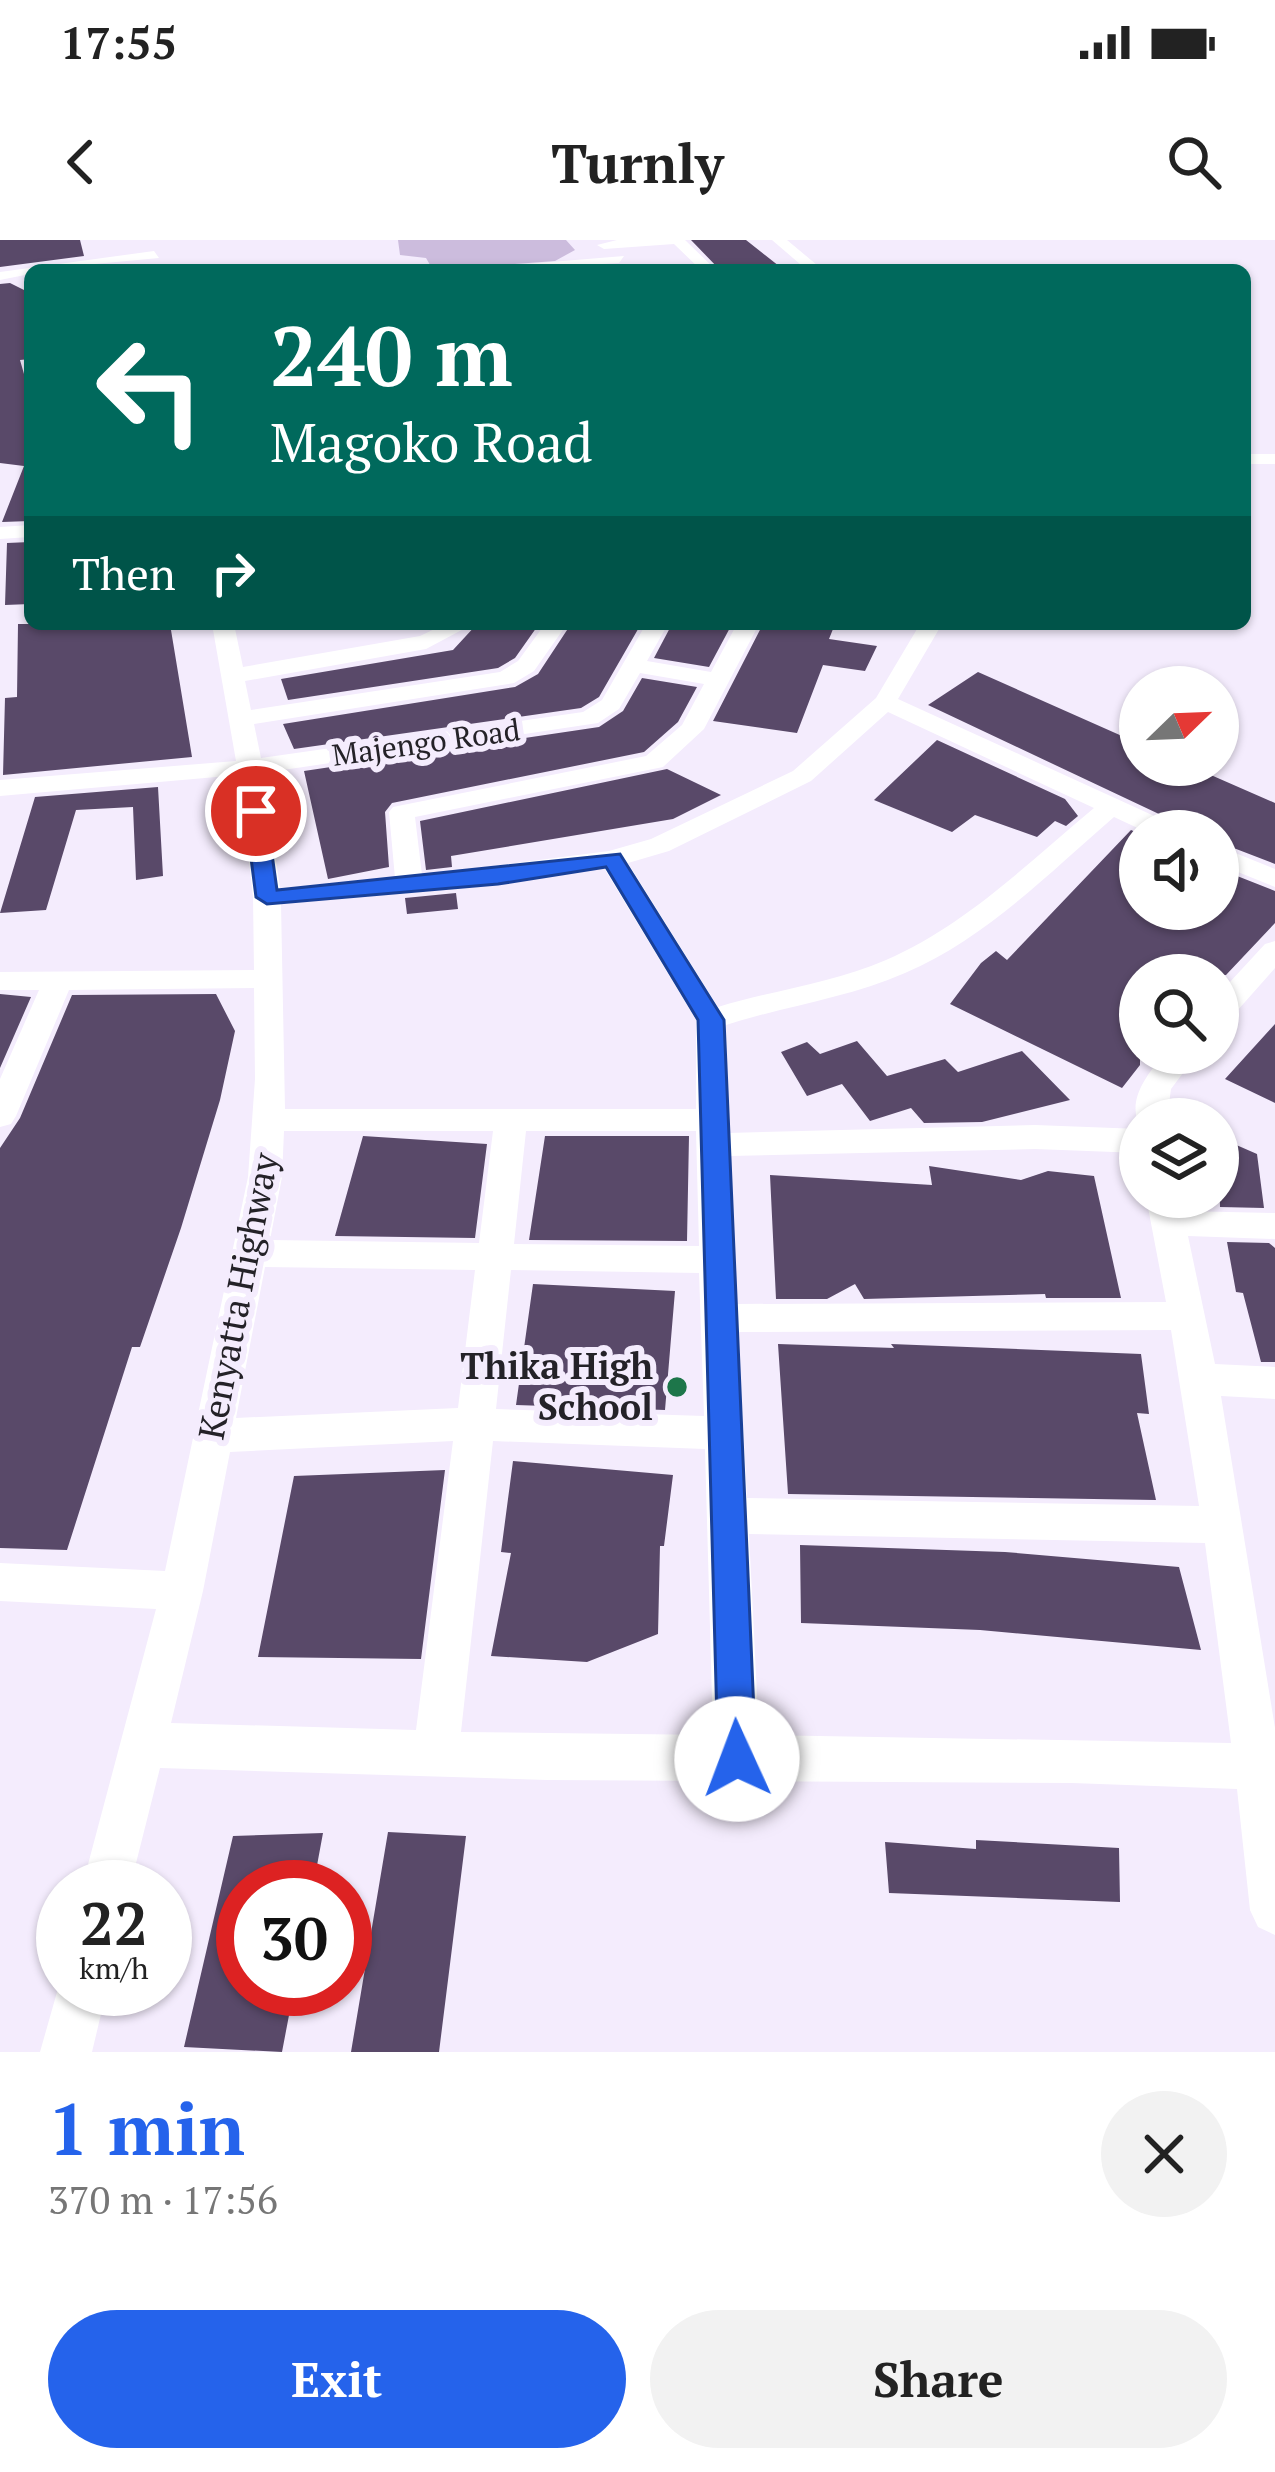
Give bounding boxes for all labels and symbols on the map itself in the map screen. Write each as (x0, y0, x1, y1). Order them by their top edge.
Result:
north arrow (1119, 666, 1239, 786)
street label: Majengo Road (329, 709, 522, 775)
pin (205, 760, 307, 862)
street label: Kenyatta Highway (187, 1148, 288, 1443)
place label: Thika High School (460, 1342, 653, 1430)
marker: Thika High School (664, 1374, 690, 1400)
position arrow (674, 1696, 800, 1822)
speed limit sign: 30 (216, 1860, 372, 2016)

